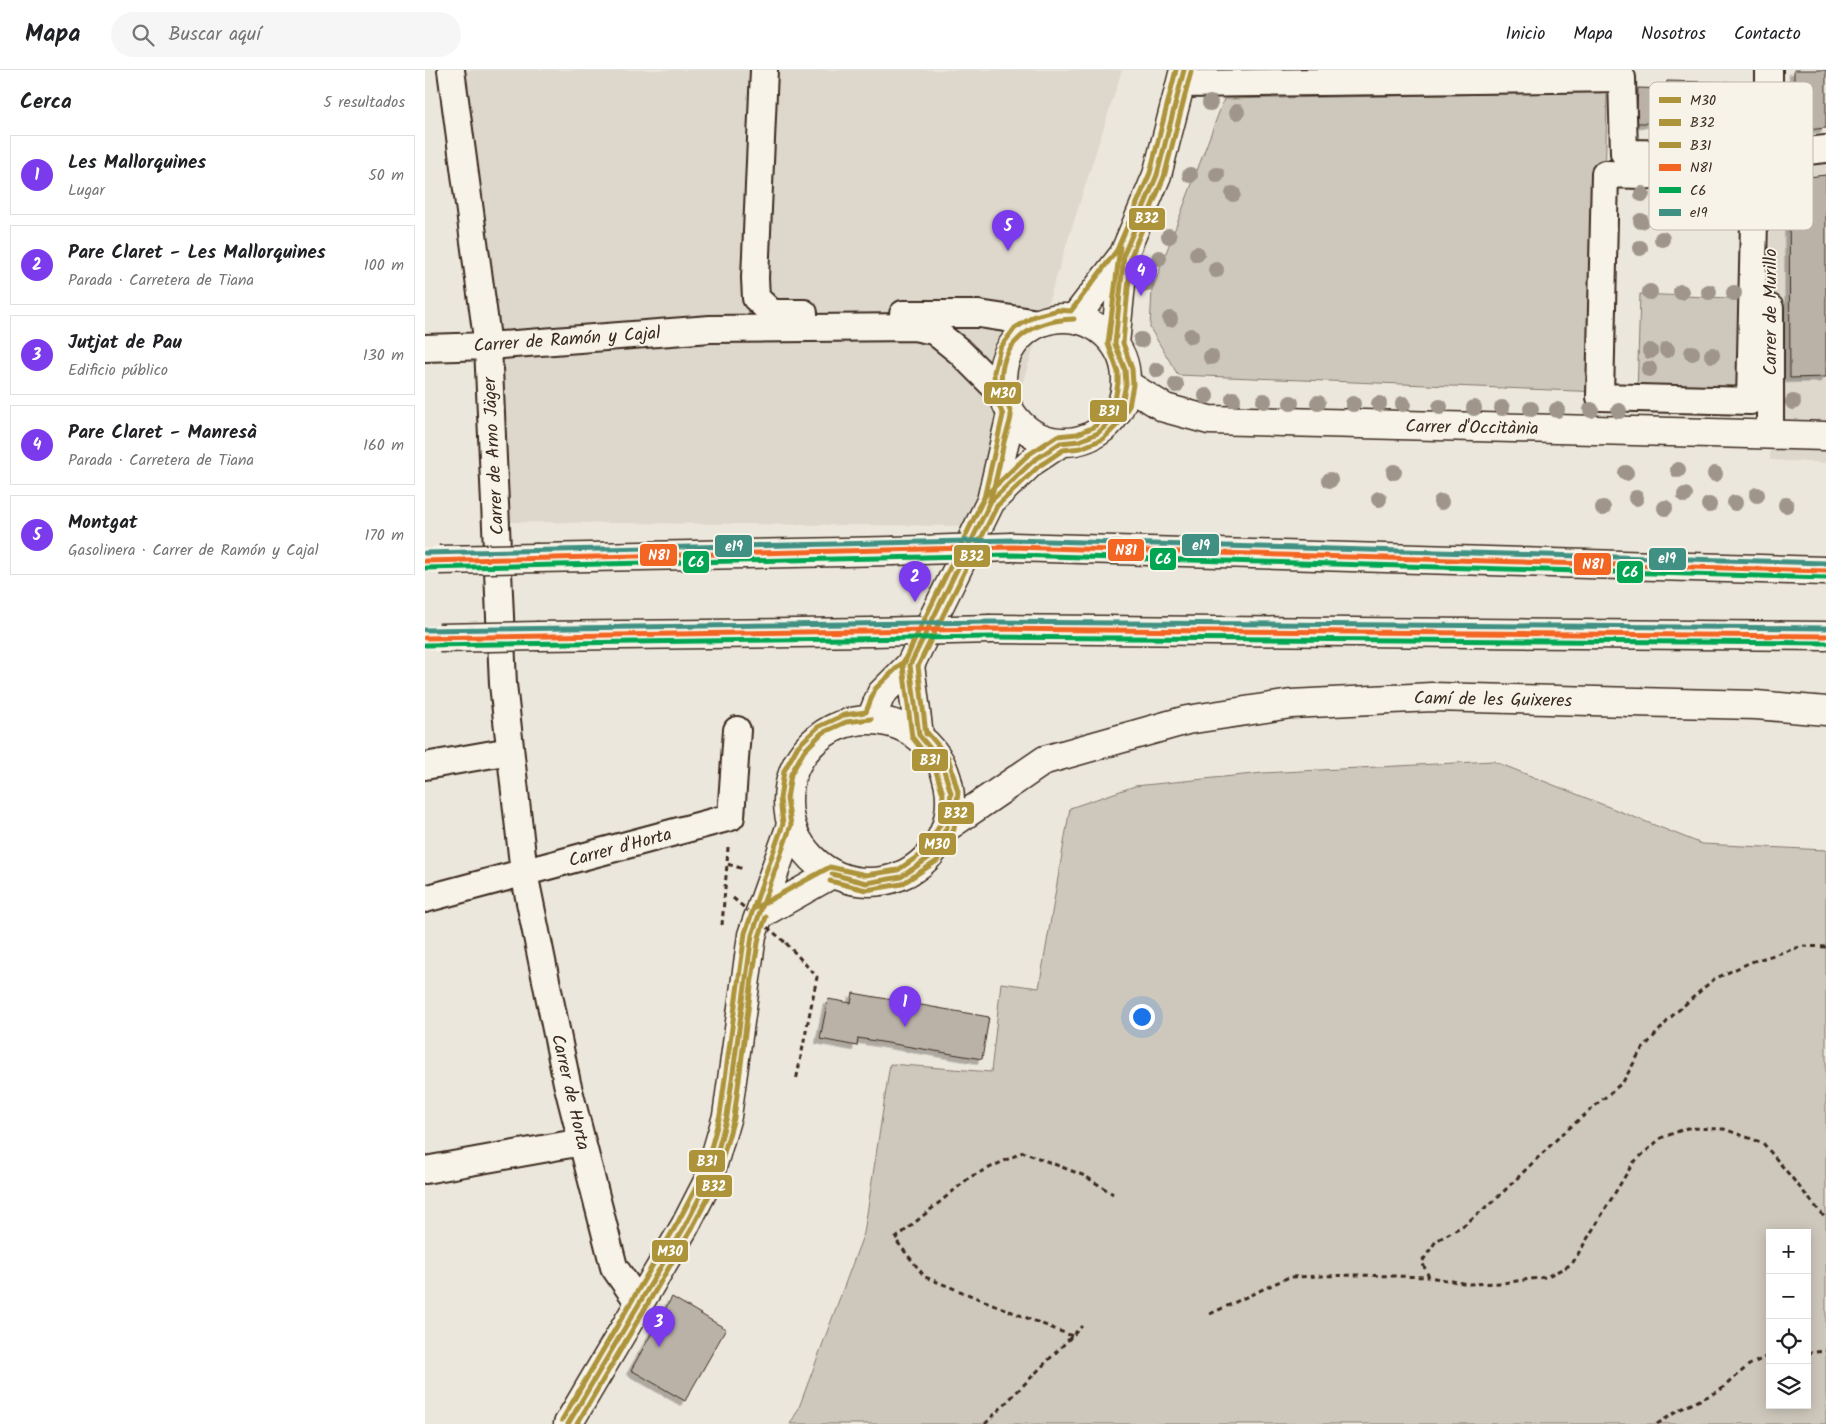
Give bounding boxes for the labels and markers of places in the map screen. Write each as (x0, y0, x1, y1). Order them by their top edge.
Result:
pin: 5 (992, 210, 1024, 251)
pin: 4 (1125, 255, 1157, 296)
pin: 2 (899, 561, 931, 602)
pin: 1 (889, 986, 921, 1027)
pin: 3 (643, 1306, 675, 1347)

